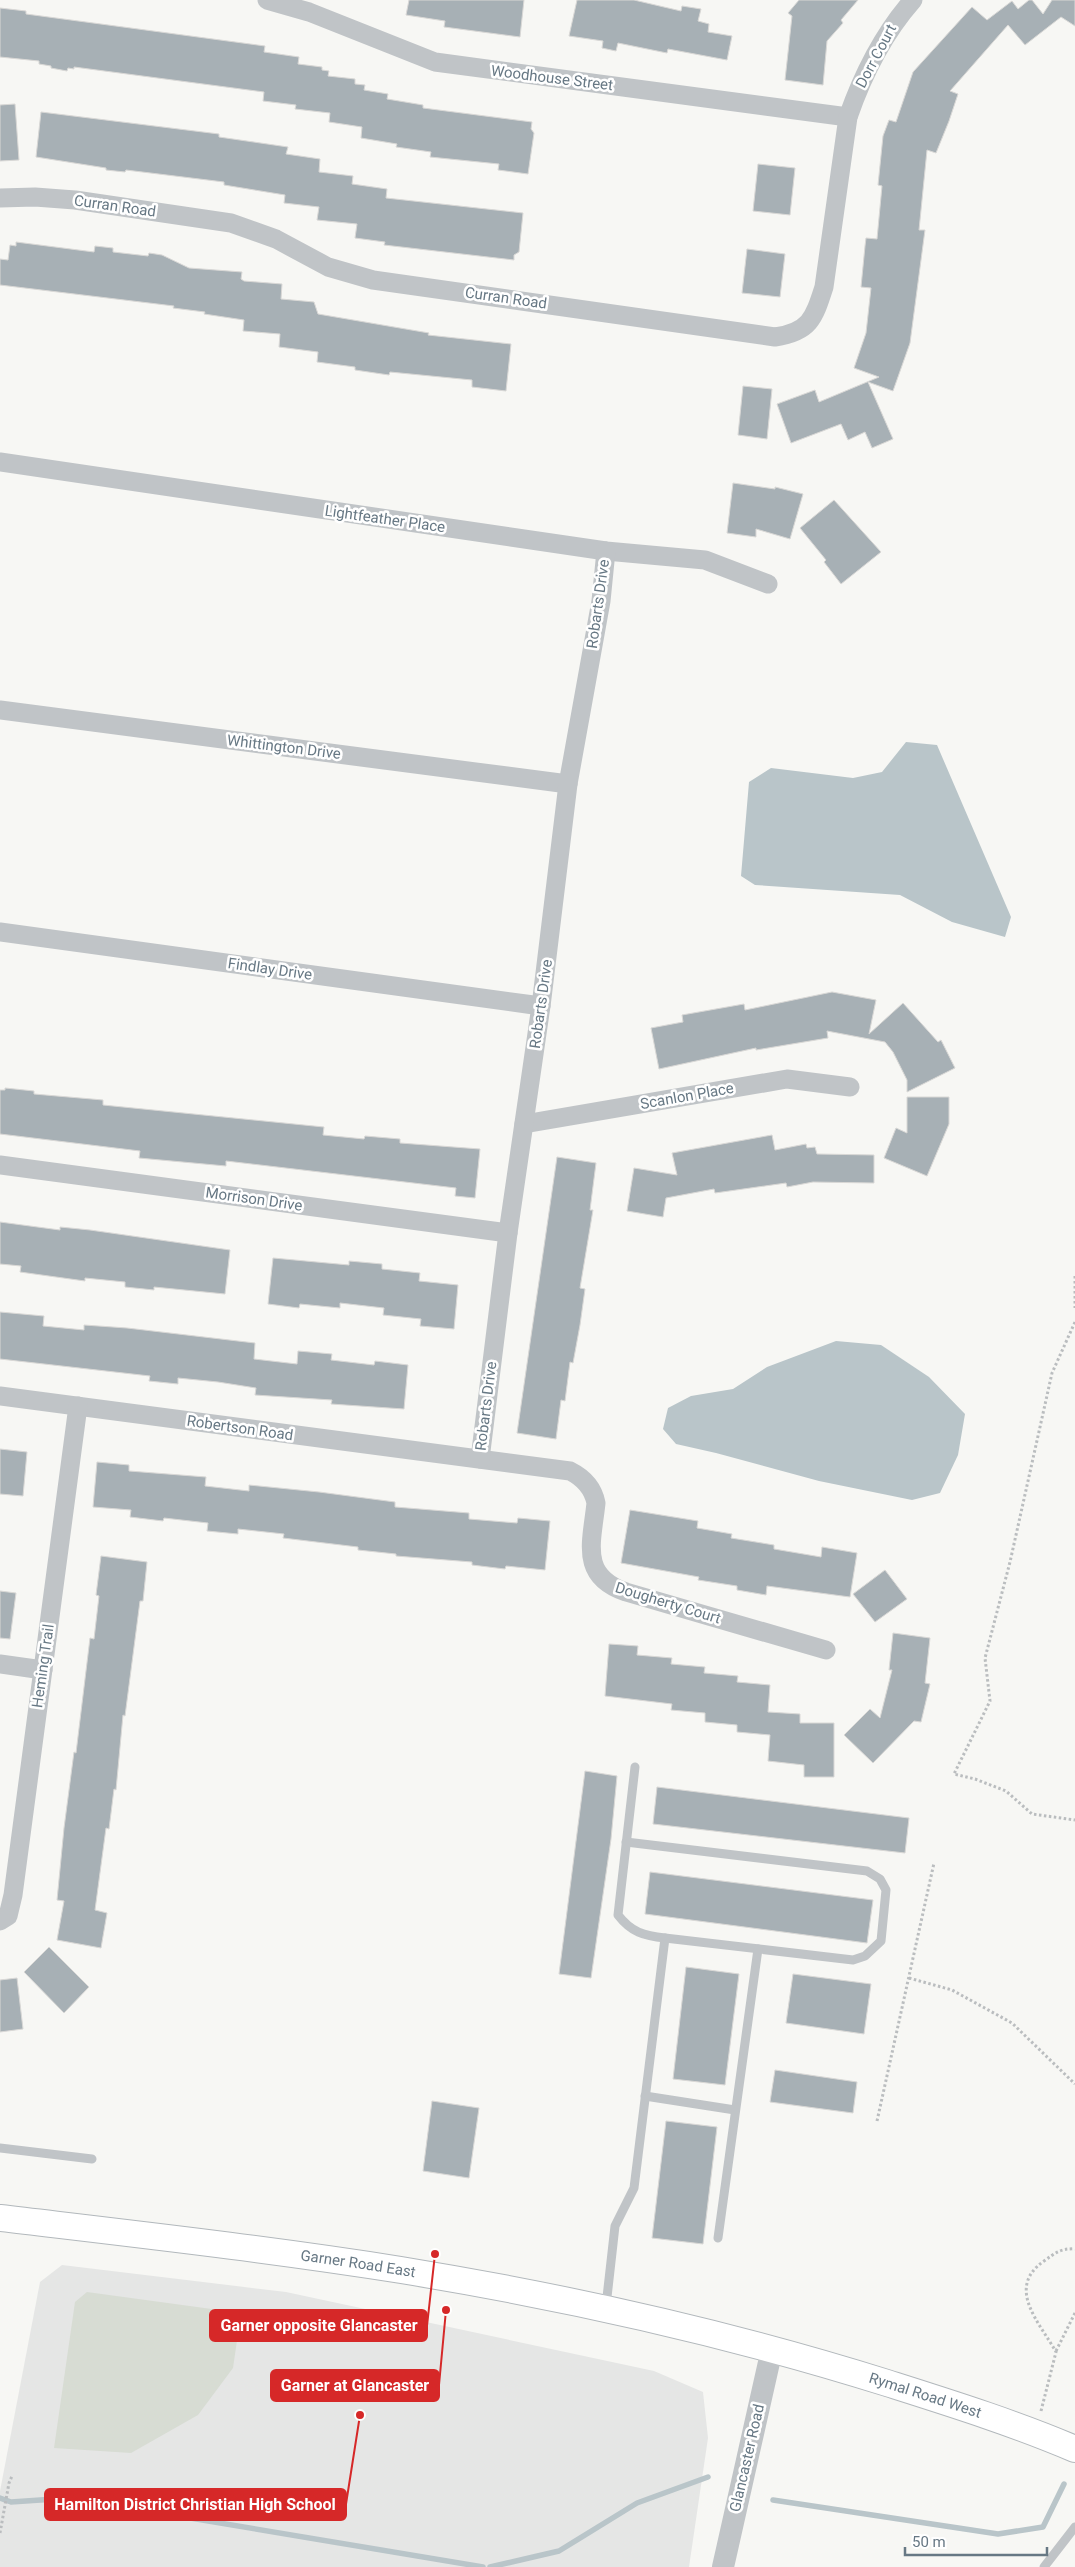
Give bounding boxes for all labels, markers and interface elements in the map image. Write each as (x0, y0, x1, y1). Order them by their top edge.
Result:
street label: Dorr Court (852, 21, 900, 91)
street label: Woodhouse Street (490, 62, 614, 94)
street label: Curran Road (73, 191, 157, 221)
street label: Curran Road (464, 283, 548, 313)
street label: Lightfeather Place (324, 502, 446, 536)
street label: Robarts Drive (583, 558, 613, 650)
street label: Whittington Drive (226, 731, 342, 763)
street label: Findlay Drive (227, 954, 313, 984)
street label: Robarts Drive (526, 958, 556, 1050)
street label: Scanlon Place (639, 1079, 735, 1113)
street label: Morrison Drive (204, 1183, 304, 1215)
street label: Robarts Drive (472, 1360, 500, 1452)
street label: Robertson Road (186, 1412, 294, 1444)
street label: Dougherty Court (613, 1578, 723, 1628)
street label: Heming Trail (28, 1623, 58, 1709)
street label: Garner Road East (299, 2246, 417, 2281)
callout: Garner opposite Glancaster (210, 2310, 427, 2341)
text: Garner opposite Glancaster (220, 2316, 418, 2335)
street label: Rymal Road West (867, 2369, 984, 2422)
callout: Garner at Glancaster (271, 2370, 439, 2401)
text: Garner at Glancaster (281, 2376, 429, 2395)
street label: Glancaster Road (726, 2402, 768, 2514)
callout: Hamilton District Christian High School (45, 2489, 346, 2520)
text: Hamilton District Christian High School (54, 2495, 336, 2514)
scale bar (905, 2524, 1048, 2556)
text: 50 m (912, 2533, 946, 2551)

